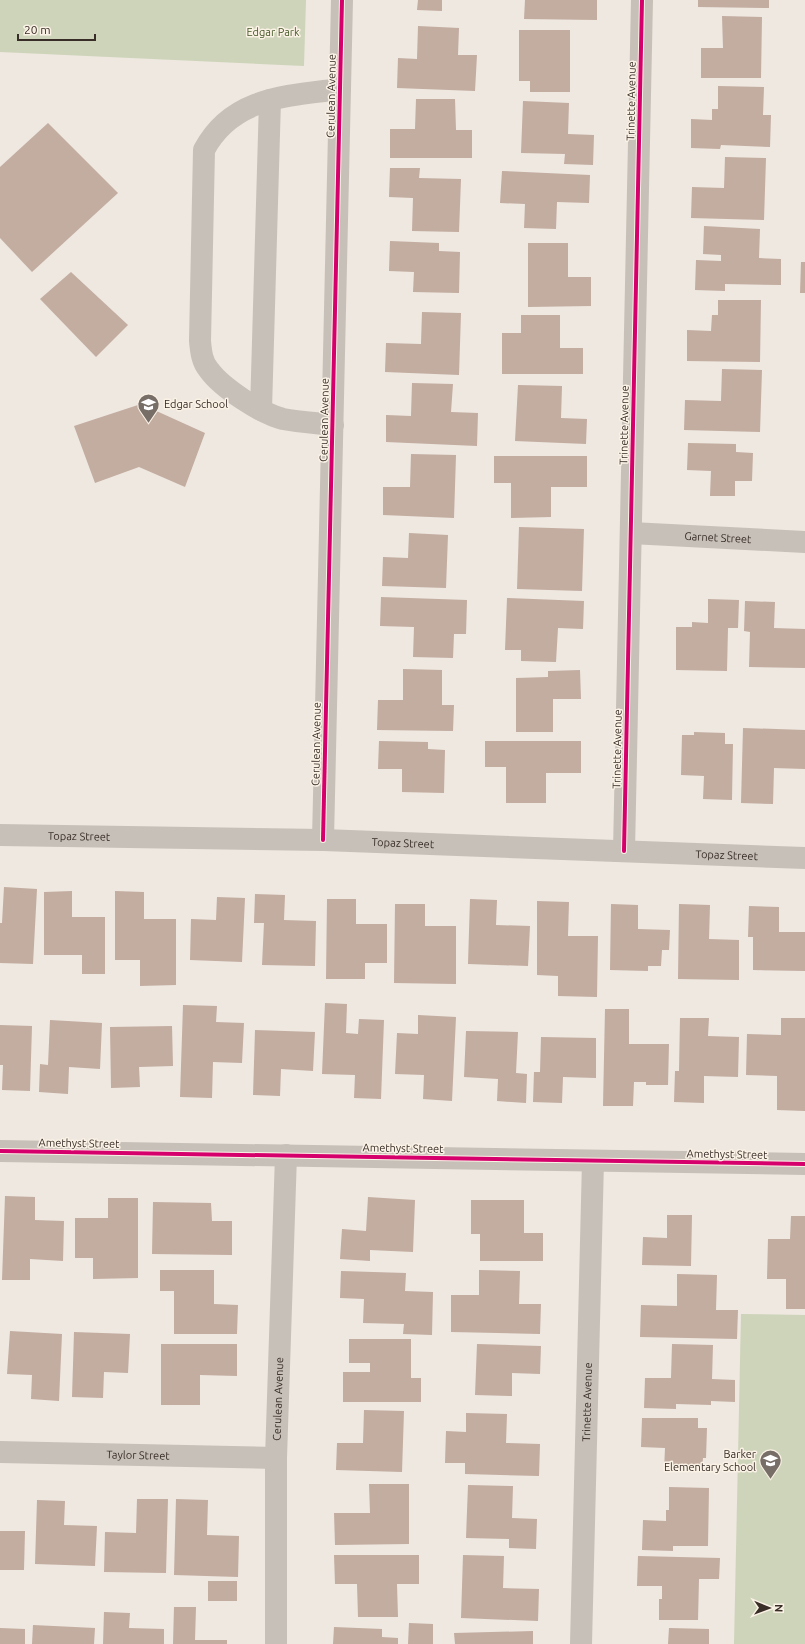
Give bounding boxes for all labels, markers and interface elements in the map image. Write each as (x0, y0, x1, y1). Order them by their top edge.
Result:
scale bar (18, 16, 95, 42)
text: 20 m (24, 23, 51, 36)
park label: Edgar Park (246, 26, 300, 38)
street label: Cerulean Avenue (324, 54, 338, 138)
street label: Trinette Avenue (624, 61, 638, 141)
street label: Cerulean Avenue (317, 378, 331, 462)
street label: Trinette Avenue (617, 385, 631, 465)
school or university icon: Edgar School (135, 391, 161, 424)
place label: Edgar School (164, 398, 228, 410)
street label: Garnet Street (684, 530, 752, 545)
street label: Cerulean Avenue (309, 702, 323, 786)
street label: Trinette Avenue (610, 709, 624, 789)
street label: Topaz Street (48, 830, 111, 843)
street label: Topaz Street (371, 836, 435, 850)
street label: Topaz Street (695, 848, 759, 862)
street label: Amethyst Street (38, 1136, 120, 1150)
street label: Amethyst Street (362, 1141, 444, 1155)
street label: Amethyst Street (686, 1147, 768, 1161)
street label: Cerulean Avenue (271, 1357, 285, 1441)
street label: Trinette Avenue (580, 1362, 594, 1442)
school or university icon: Barker Elementary School (758, 1447, 784, 1480)
street label: Taylor Street (106, 1448, 170, 1462)
place label: Barker Elementary School (664, 1448, 757, 1473)
north arrow (749, 1588, 789, 1628)
text: N (773, 1604, 785, 1612)

